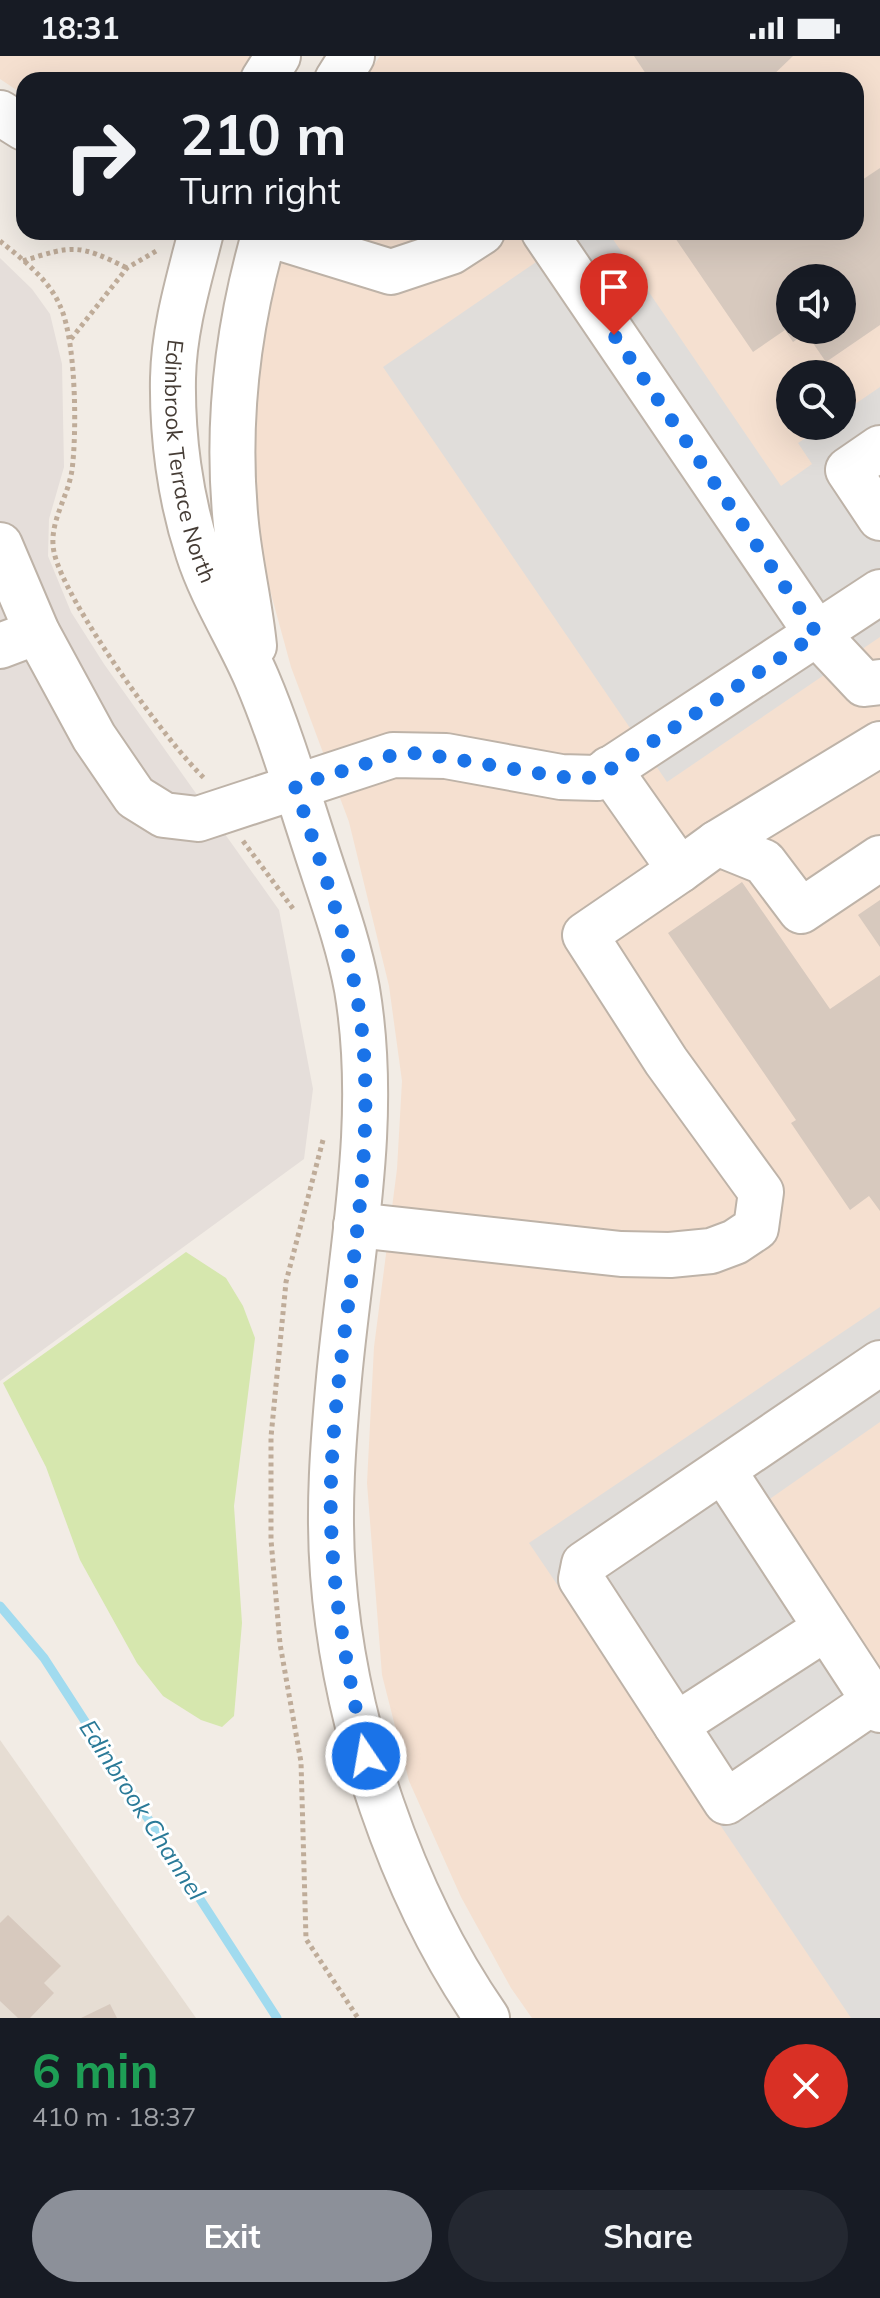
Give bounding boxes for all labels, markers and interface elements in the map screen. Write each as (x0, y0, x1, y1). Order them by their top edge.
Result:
text: 18:31 (40, 9, 119, 47)
text: 210 m (180, 99, 347, 169)
icon: right (48, 104, 152, 208)
text: Turn right (180, 168, 341, 213)
pin (580, 253, 648, 335)
map controls (776, 264, 856, 440)
button: sound (776, 264, 856, 344)
icon: arrive (592, 265, 636, 309)
street label: Edinbrook Terrace North (159, 338, 222, 587)
button: search (776, 360, 856, 440)
water label: Edinbrook Channel (73, 1714, 212, 1905)
position arrow (324, 1714, 408, 1798)
text: 6 min (32, 2040, 159, 2100)
button: close (764, 2044, 848, 2128)
text: 410 m · 18:37 (32, 2100, 196, 2133)
button: Exit (32, 2190, 432, 2282)
button: Share (448, 2190, 848, 2282)

